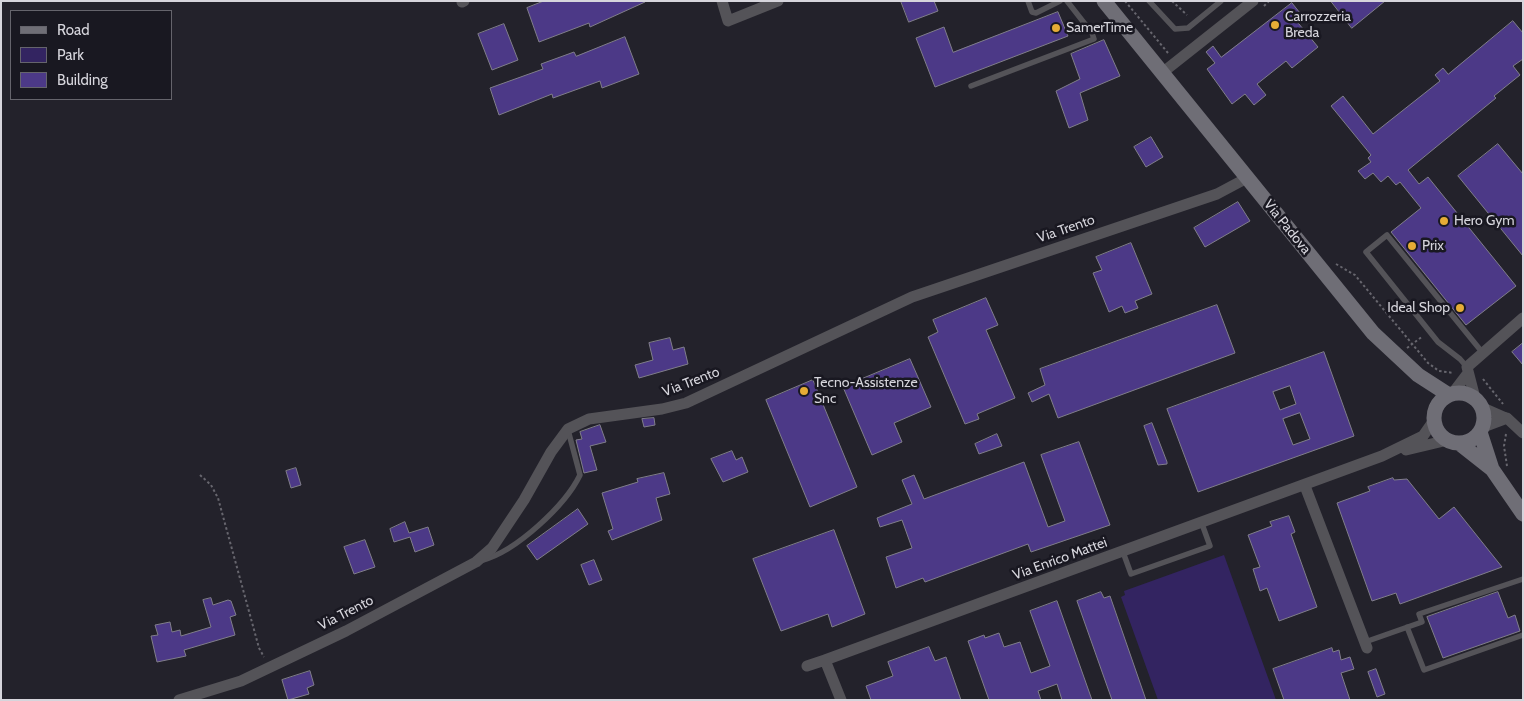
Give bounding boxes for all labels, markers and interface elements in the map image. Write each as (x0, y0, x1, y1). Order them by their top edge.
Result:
place label: Carrozzeria Breda (1285, 9, 1351, 41)
legend (10, 10, 172, 100)
marker: Carrozzeria Breda (1269, 19, 1281, 31)
place label: SamerTime (1066, 20, 1133, 36)
text: Road (57, 21, 90, 39)
marker: SamerTime (1050, 22, 1062, 34)
text: Park (57, 46, 84, 64)
text: Building (57, 71, 108, 89)
street label: Via Padova (1260, 196, 1314, 258)
street label: Via Trento (1035, 211, 1097, 247)
place label: Hero Gym (1454, 213, 1515, 229)
marker: Hero Gym (1438, 215, 1450, 227)
place label: Prix (1422, 238, 1444, 254)
marker: Prix (1406, 240, 1418, 252)
place label: Ideal Shop (1387, 300, 1450, 316)
marker: Ideal Shop (1454, 302, 1466, 314)
street label: Via Trento (660, 363, 722, 401)
place label: Tecno-Assistenze Snc (814, 375, 918, 408)
marker: Tecno-Assistenze Snc (798, 385, 810, 397)
street label: Via Enrico Mattei (1010, 534, 1110, 584)
street label: Via Trento (316, 592, 376, 634)

